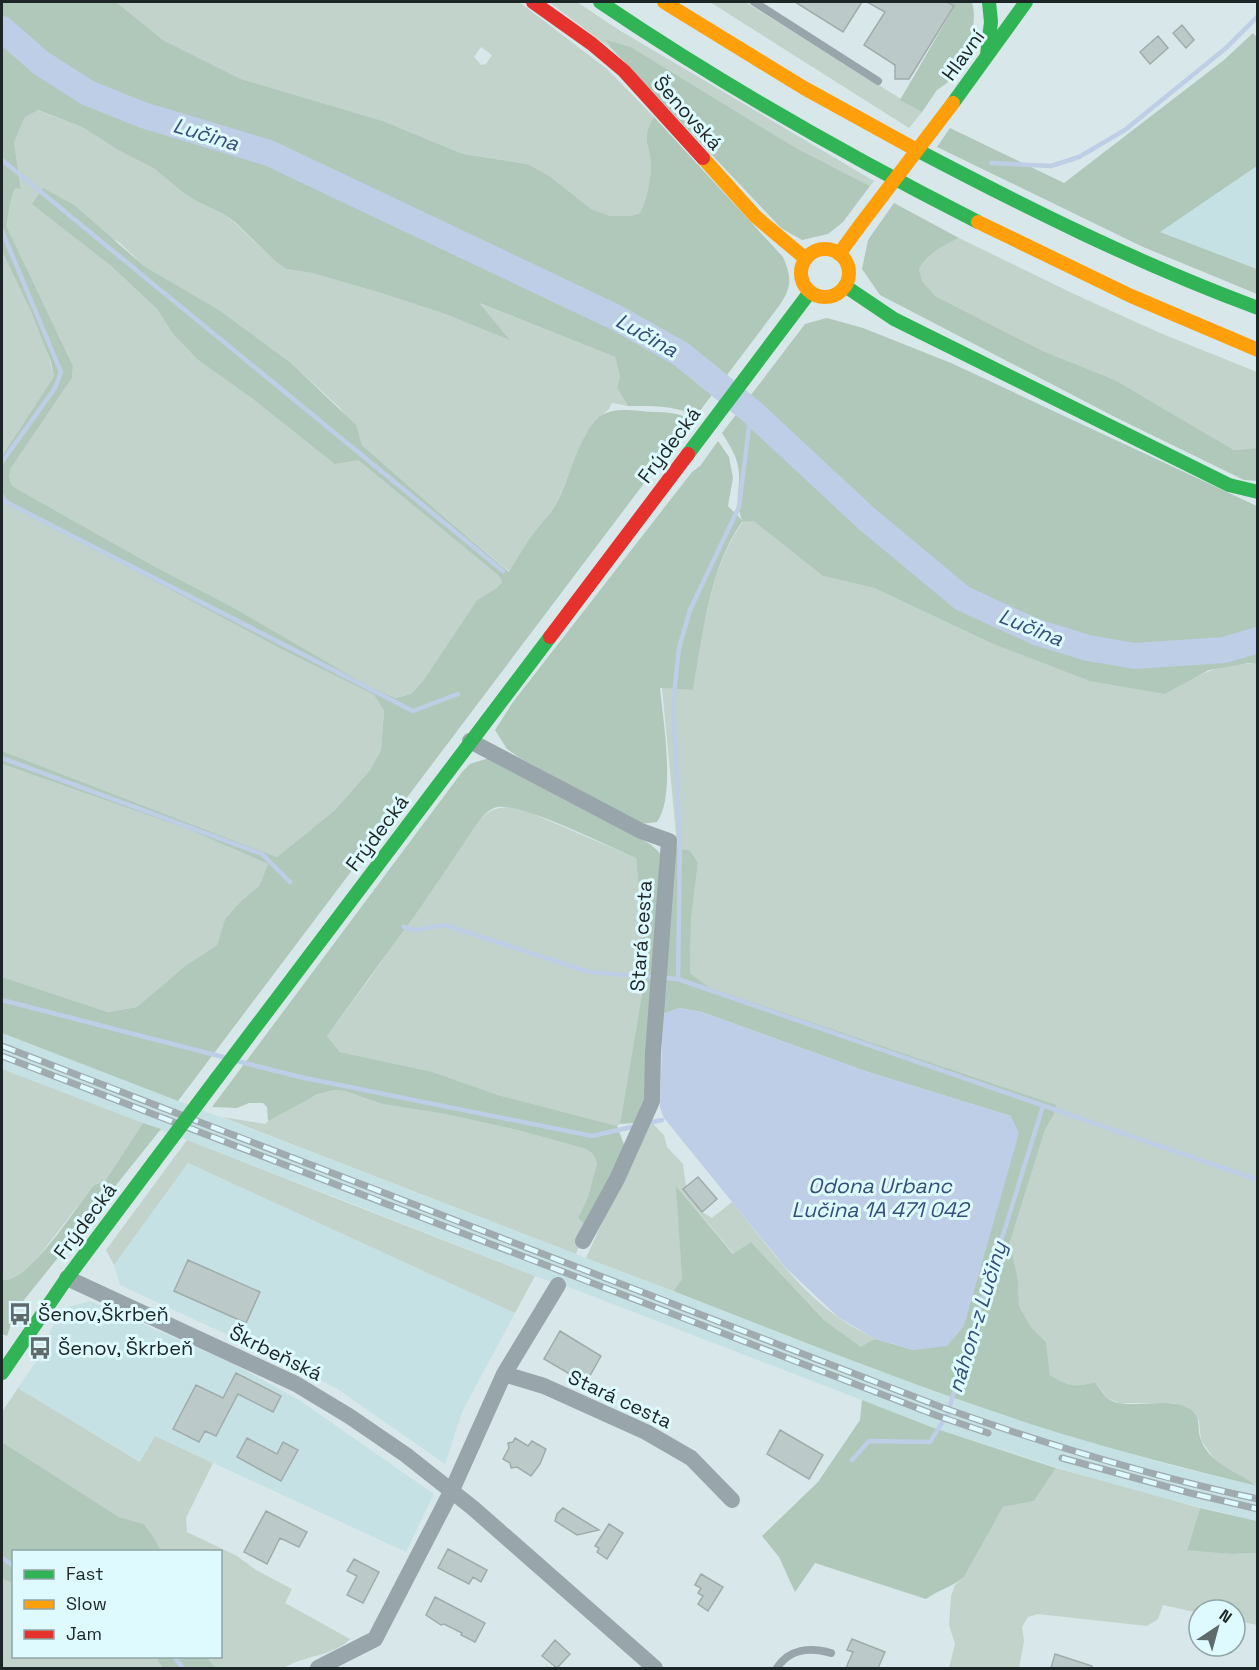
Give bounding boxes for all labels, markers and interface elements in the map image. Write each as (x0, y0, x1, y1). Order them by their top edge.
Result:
street label: Hlavní (936, 24, 990, 86)
street label: Šenovská (648, 70, 728, 156)
water label: Lučina (170, 111, 243, 157)
water label: Lučina (611, 307, 684, 363)
street label: Frýdecká (632, 402, 706, 488)
water label: Lučina (995, 602, 1068, 652)
street label: Frýdecká (340, 790, 414, 876)
street label: Stará cesta (624, 879, 658, 993)
water label: Odona Urbanc Lučina 1A 471 042 (792, 1172, 971, 1223)
street label: Frýdecká (48, 1178, 122, 1264)
water label: náhon-z Lučiny (941, 1237, 1013, 1396)
bus stop icon: Šenov,Škrbeň (7, 1301, 33, 1327)
place label: Šenov,Škrbeň (38, 1301, 169, 1327)
street label: Škrbeňská (225, 1319, 327, 1387)
bus stop icon: Šenov, Škrbeň (27, 1335, 53, 1361)
place label: Šenov, Škrbeň (58, 1335, 193, 1361)
street label: Stará cesta (564, 1364, 676, 1434)
legend (12, 1550, 222, 1658)
text: Fast (66, 1562, 103, 1585)
text: Slow (66, 1592, 107, 1615)
north arrow (1187, 1598, 1247, 1658)
text: N (1215, 1605, 1236, 1628)
text: Jam (66, 1622, 102, 1645)

